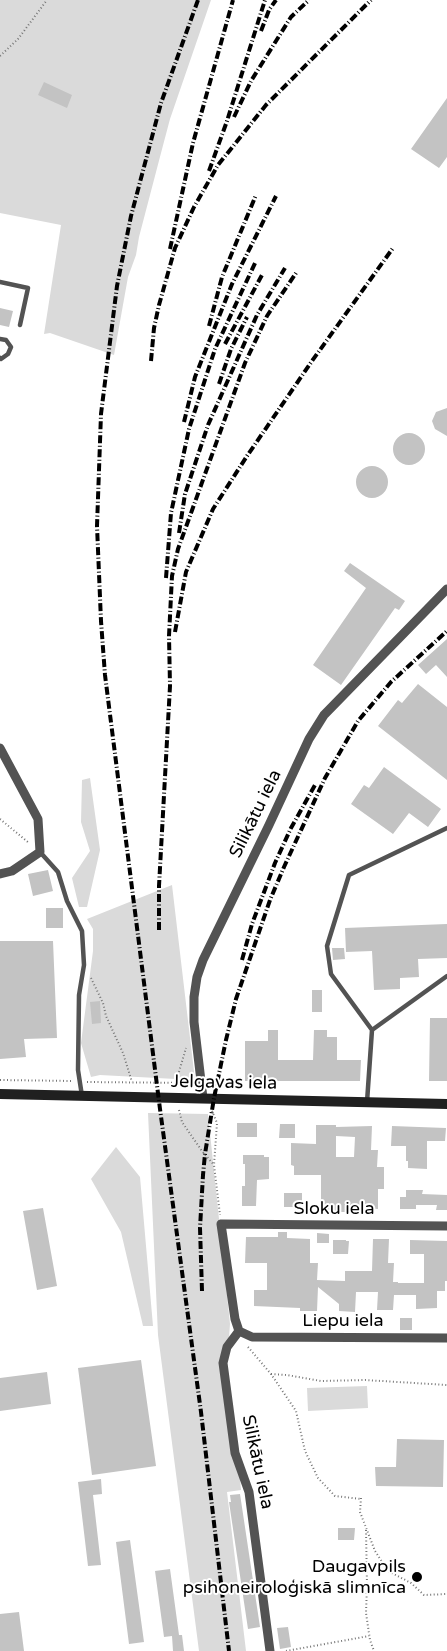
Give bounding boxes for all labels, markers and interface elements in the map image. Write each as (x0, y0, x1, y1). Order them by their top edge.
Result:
street label: Silikātu iela (225, 766, 287, 862)
street label: Jelgavas iela (171, 1071, 277, 1095)
street label: Sloku iela (293, 1198, 375, 1220)
street label: Liepu iela (302, 1310, 384, 1332)
street label: Silikātu iela (236, 1413, 278, 1511)
place label: Daugavpils psihoneiroloģiskā slimnīca (183, 1556, 406, 1598)
marker: Daugavpils psihoneiroloģiskā slimnīca (410, 1570, 424, 1584)

